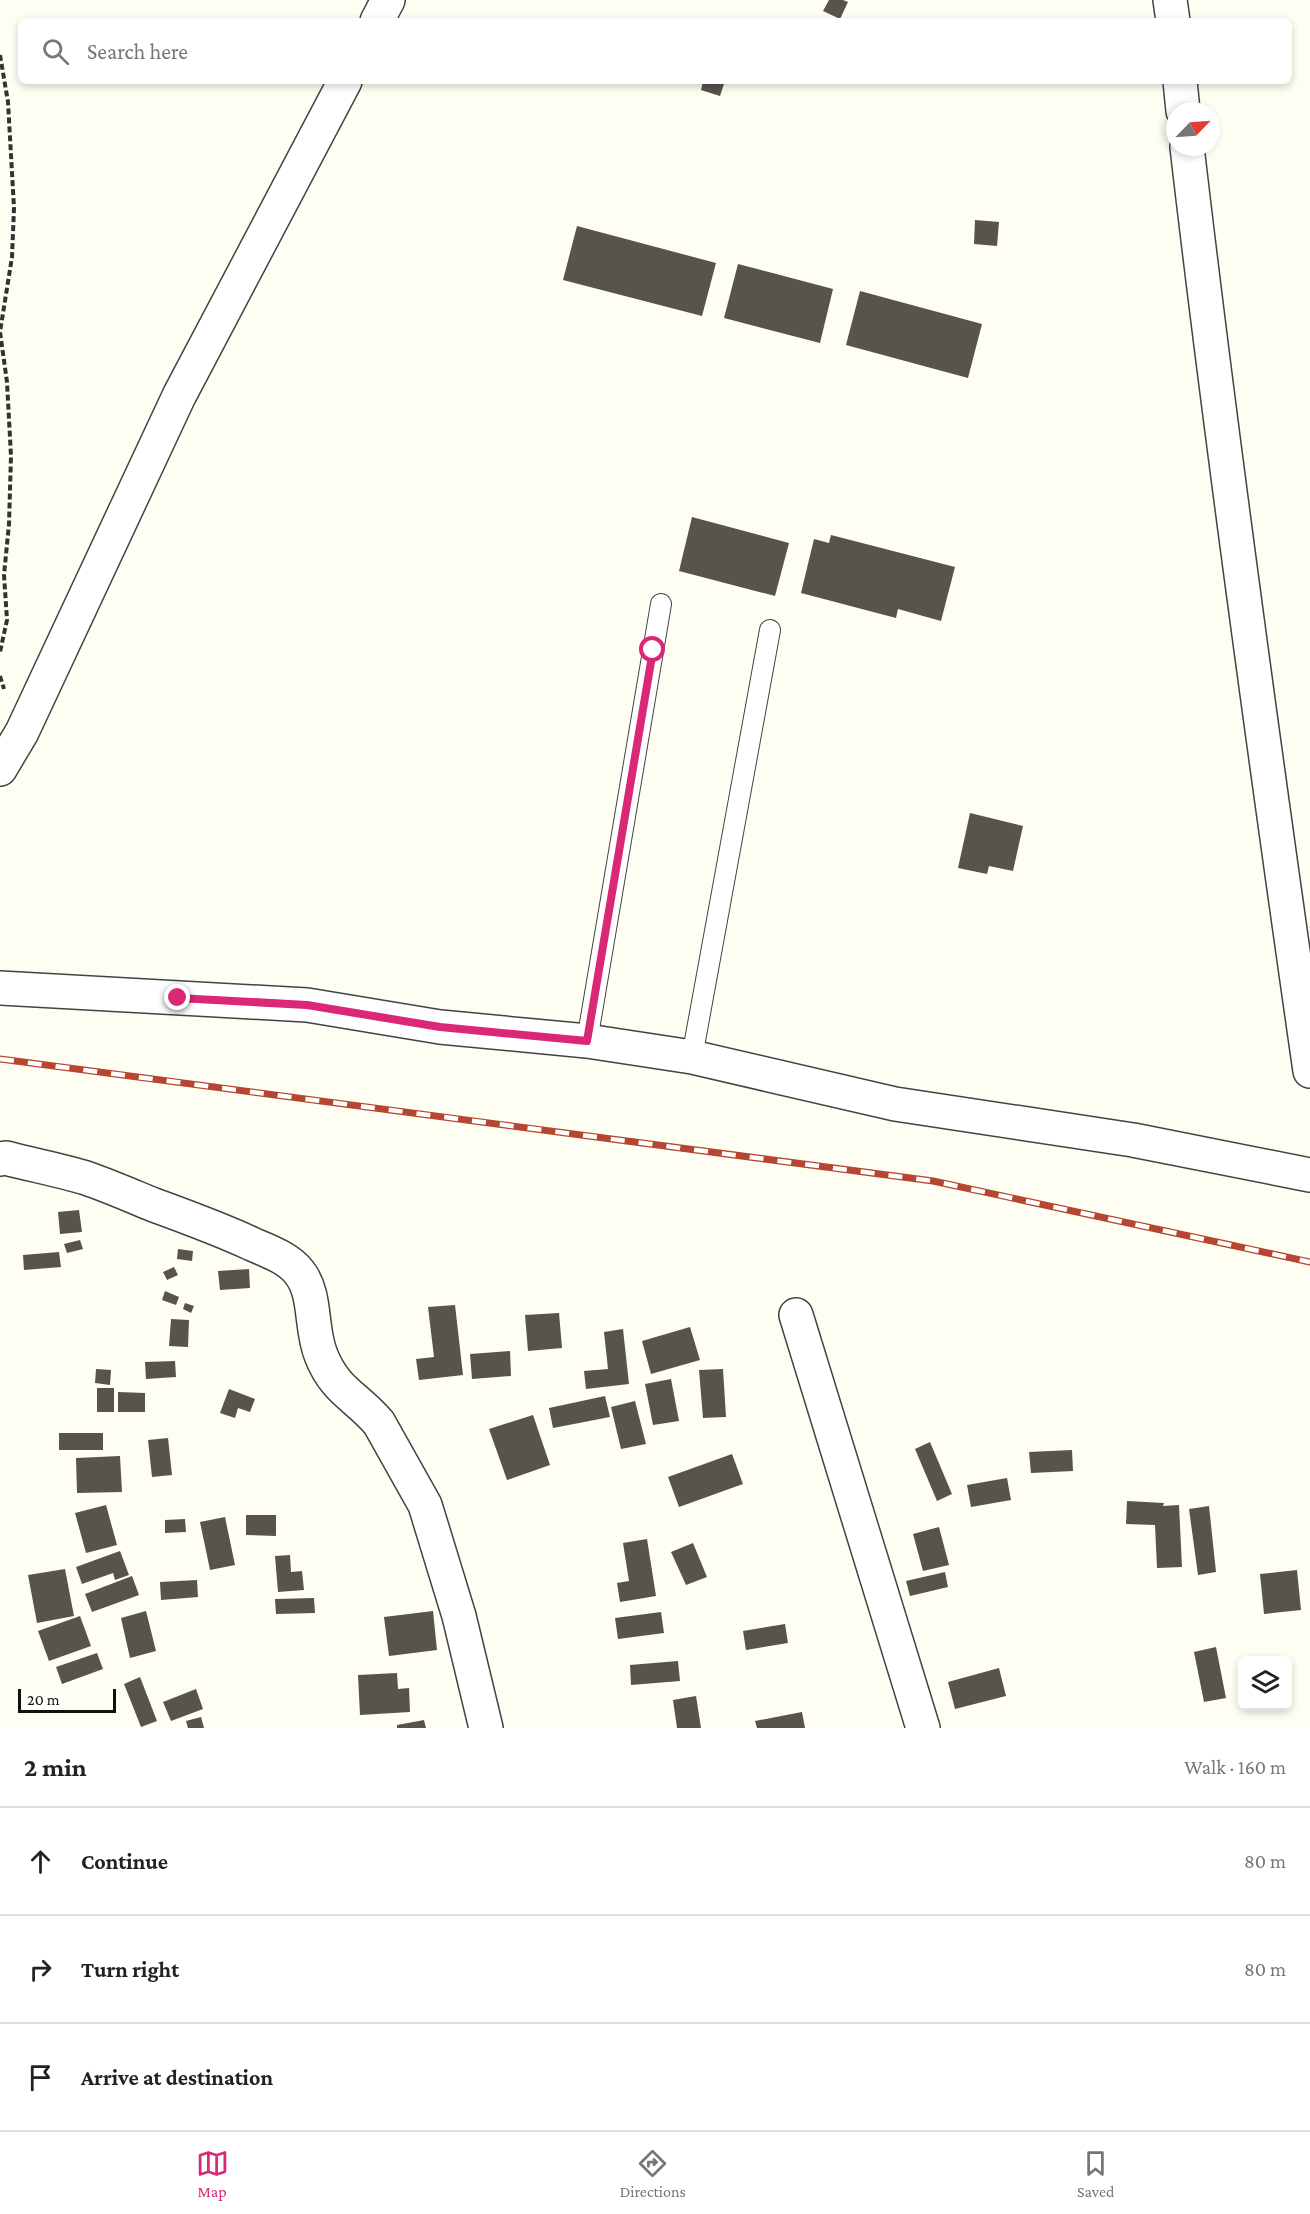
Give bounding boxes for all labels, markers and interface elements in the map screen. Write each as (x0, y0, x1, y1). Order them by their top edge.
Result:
search box (18, 18, 1292, 84)
icon: search (39, 35, 72, 68)
text: Search here (87, 39, 188, 64)
north arrow (1166, 102, 1220, 156)
route start (639, 636, 665, 662)
route end (164, 984, 190, 1010)
map controls (1238, 1656, 1292, 1710)
button: layers (1238, 1656, 1292, 1710)
scale bar (18, 1686, 116, 1714)
text: 20 m (27, 1691, 60, 1708)
text: 2 min (24, 1753, 87, 1782)
text: Walk · 160 m (1184, 1756, 1286, 1778)
icon: ahead (24, 1845, 57, 1878)
text: Continue (81, 1849, 168, 1874)
text: 80 m (1244, 1850, 1286, 1872)
icon: right (24, 1953, 57, 1986)
text: Turn right (81, 1957, 179, 1982)
text: 80 m (1244, 1958, 1286, 1980)
icon: arrive (24, 2061, 57, 2094)
text: Arrive at destination (81, 2065, 273, 2090)
tab: Map (196, 2147, 229, 2200)
tab: Directions (620, 2147, 686, 2200)
tab: Saved (1077, 2147, 1114, 2200)

